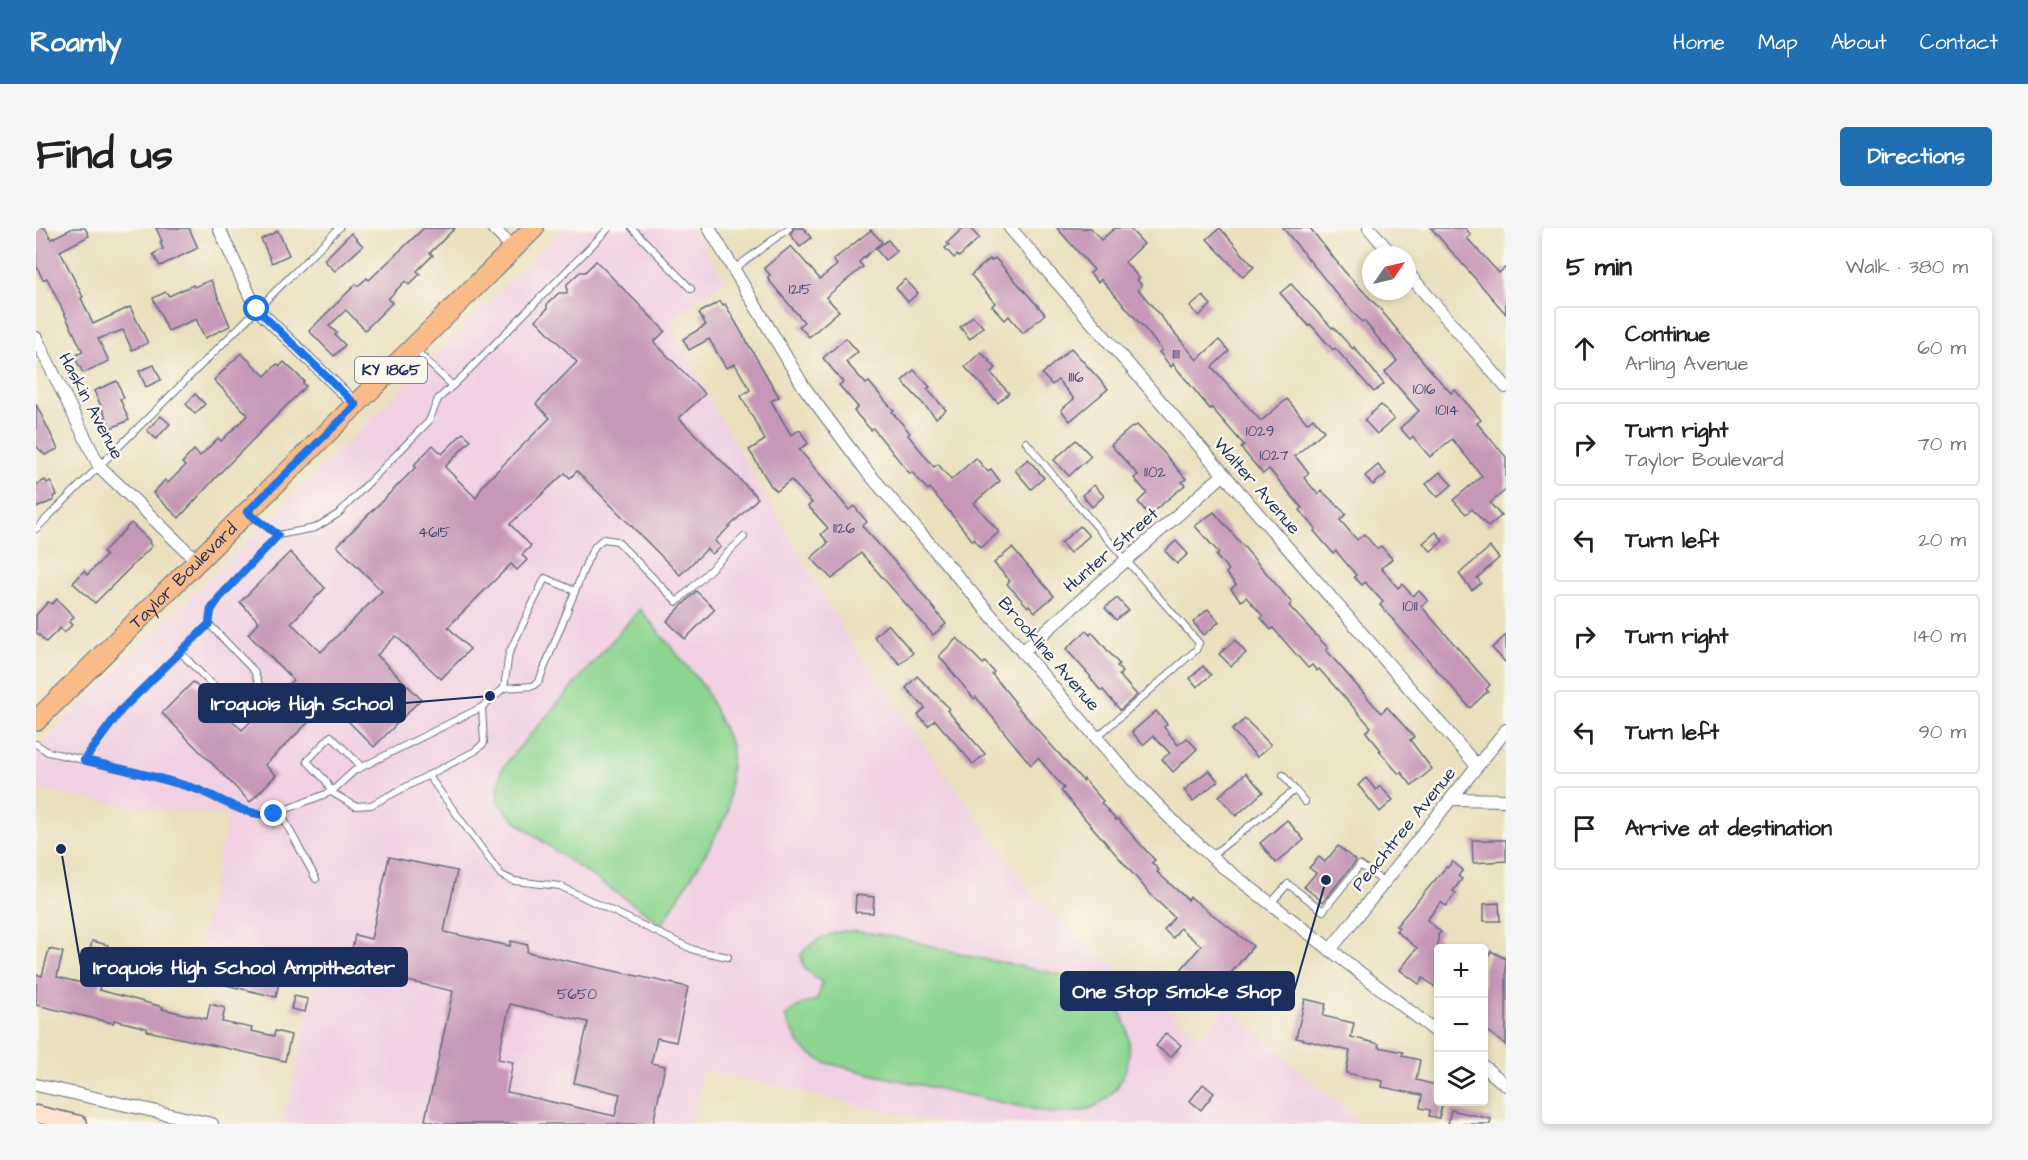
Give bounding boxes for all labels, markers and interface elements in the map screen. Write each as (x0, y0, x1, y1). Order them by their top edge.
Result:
text: Roamly (30, 23, 122, 62)
text: Home (1673, 28, 1725, 57)
text: Map (1758, 28, 1798, 57)
text: About (1831, 28, 1887, 57)
text: Contact (1920, 28, 1998, 57)
text: Find us (36, 127, 173, 185)
button: Directions (1840, 127, 1992, 186)
north arrow (1362, 246, 1416, 300)
text: 5 min (1566, 249, 1632, 285)
text: Walk · 380 m (1845, 253, 1968, 281)
house number: 1215 (788, 279, 812, 300)
route start (243, 295, 269, 321)
text: Continue (1625, 319, 1710, 350)
icon: ahead (1568, 332, 1601, 365)
text: 60 m (1917, 334, 1966, 362)
house number: 1111 (1172, 344, 1180, 365)
street label: Haskin Avenue (52, 348, 130, 464)
text: Arling Avenue (1625, 350, 1748, 378)
road number: KY 1865 (355, 357, 427, 383)
house number: 1116 (1068, 367, 1084, 388)
house number: 1016 (1413, 379, 1436, 400)
house number: 1014 (1435, 400, 1459, 421)
text: Turn right (1625, 415, 1728, 446)
house number: 1029 (1246, 421, 1274, 442)
icon: right (1568, 428, 1601, 461)
text: 70 m (1918, 430, 1966, 458)
street label: Walter Avenue (1208, 432, 1306, 540)
house number: 1027 (1259, 445, 1289, 466)
text: Taylor Boulevard (1625, 446, 1783, 474)
house number: 1102 (1144, 462, 1166, 483)
street label: Hunter Street (1058, 501, 1165, 598)
street label: Taylor Boulevard (124, 516, 243, 634)
house number: 1126 (833, 518, 856, 539)
house number: 4615 (418, 522, 450, 543)
icon: left (1568, 524, 1601, 557)
text: Turn left (1625, 525, 1719, 556)
text: 20 m (1918, 526, 1966, 554)
street label: Brookline Avenue (992, 591, 1106, 717)
house number: 1011 (1402, 596, 1418, 617)
icon: right (1568, 620, 1601, 653)
text: Turn right (1625, 621, 1728, 652)
text: 140 m (1914, 622, 1966, 650)
callout: Iroquois High School (199, 684, 405, 722)
text: Iroquois High School (211, 690, 393, 719)
icon: left (1568, 716, 1601, 749)
text: Turn left (1625, 717, 1719, 748)
text: 90 m (1918, 718, 1966, 746)
street label: Peachtree Avenue (1346, 761, 1462, 896)
route end (260, 800, 286, 826)
icon: arrive (1568, 812, 1601, 845)
text: Arrive at destination (1625, 813, 1832, 844)
map controls (1434, 944, 1488, 1106)
button: + (1434, 944, 1488, 998)
callout: Iroquois High School Ampitheater (81, 948, 407, 986)
text: Iroquois High School Ampitheater (93, 954, 396, 983)
callout: One Stop Smoke Shop (1061, 972, 1294, 1010)
text: One Stop Smoke Shop (1072, 978, 1283, 1006)
house number: 5650 (557, 984, 598, 1005)
button: − (1434, 998, 1488, 1052)
button: layers (1434, 1052, 1488, 1106)

